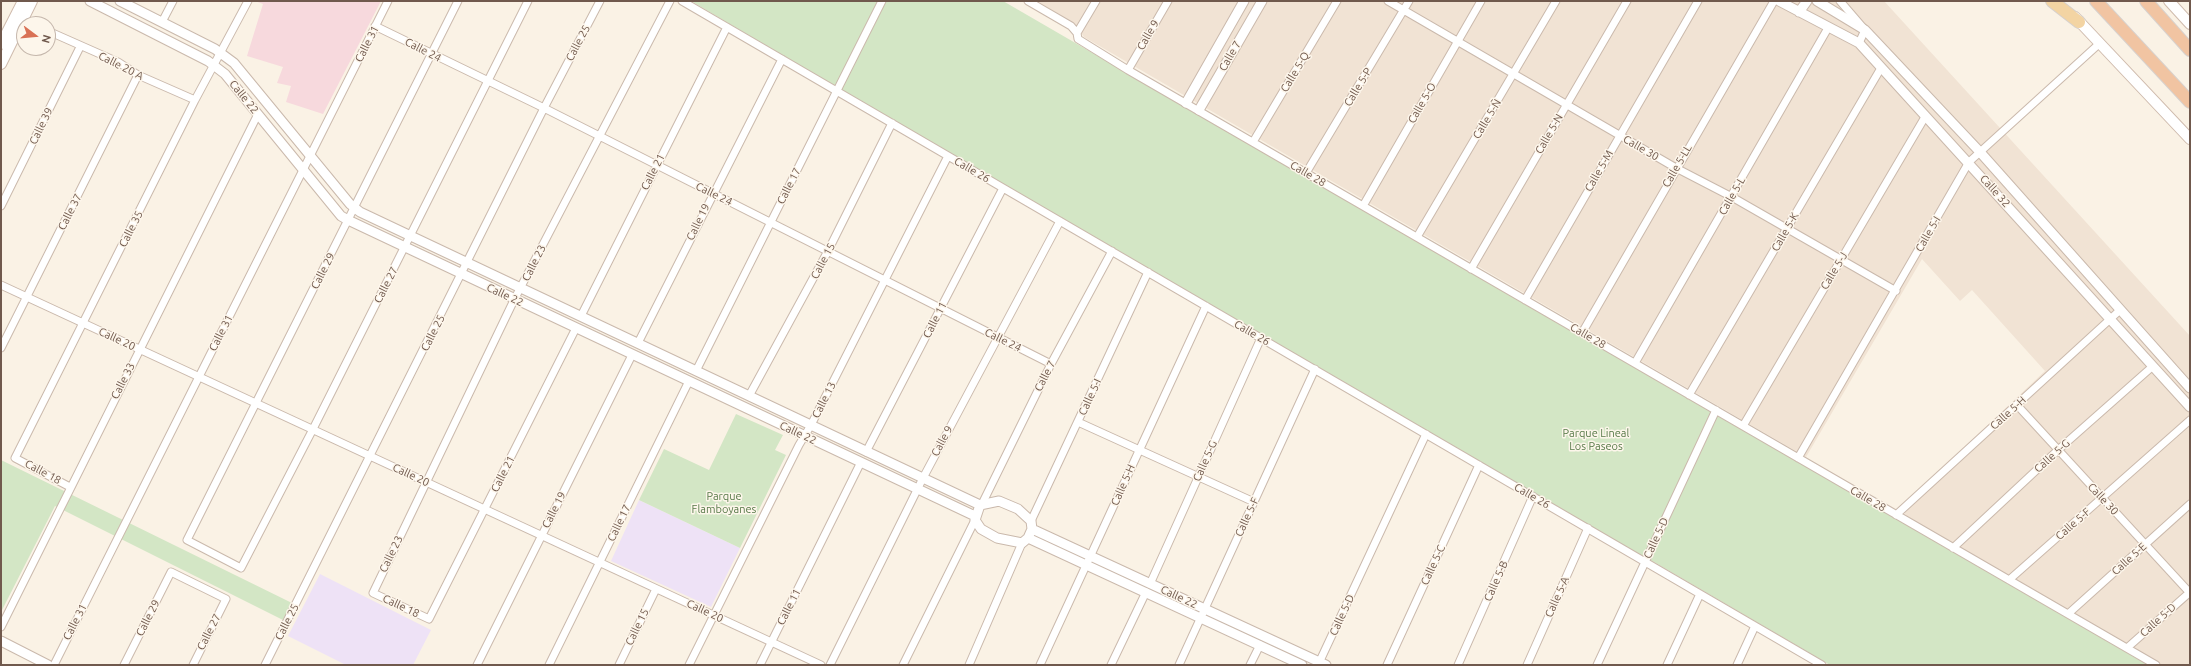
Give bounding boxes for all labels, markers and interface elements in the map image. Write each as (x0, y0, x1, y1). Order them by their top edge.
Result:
north arrow (16, 16, 56, 56)
street label: Calle 9 (1134, 17, 1162, 53)
street label: Calle 25 (563, 23, 593, 63)
street label: Calle 31 (352, 24, 382, 64)
text: N (40, 33, 53, 45)
street label: Calle 24 (403, 35, 443, 65)
street label: Calle 7 (1216, 38, 1244, 74)
street label: Calle 20 A (96, 49, 146, 83)
street label: Calle 5-Q (1278, 49, 1312, 95)
street label: Calle 5-P (1341, 65, 1375, 109)
street label: Calle 22 (227, 78, 261, 116)
street label: Calle 5-O (1405, 80, 1439, 126)
street label: Calle 5-Ñ (1470, 97, 1504, 141)
street label: Calle 39 (26, 106, 56, 146)
street label: Calle 5-N (1532, 112, 1566, 156)
street label: Calle 30 (1621, 132, 1661, 164)
street label: Calle 5-LL (1659, 142, 1695, 190)
street label: Calle 5-M (1582, 148, 1616, 194)
street label: Calle 21 (638, 152, 668, 192)
street label: Calle 26 (952, 154, 992, 186)
street label: Calle 28 (1288, 158, 1328, 190)
street label: Calle 17 (774, 166, 804, 206)
street label: Calle 32 (1977, 172, 2013, 210)
street label: Calle 5-L (1716, 175, 1748, 217)
street label: Calle 24 (694, 179, 734, 209)
street label: Calle 37 (55, 192, 85, 232)
street label: Calle 19 (683, 202, 713, 242)
street label: Calle 35 (116, 209, 146, 249)
street label: Calle 5-K (1769, 210, 1801, 254)
street label: Calle 5-I (1913, 214, 1943, 254)
street label: Calle 15 (808, 241, 838, 281)
street label: Calle 23 (519, 243, 549, 283)
street label: Calle 5-J (1818, 250, 1850, 292)
street label: Calle 29 (308, 251, 338, 291)
street label: Calle 27 (371, 265, 401, 305)
street label: Calle 22 (484, 281, 526, 309)
street label: Calle 11 (920, 300, 950, 340)
street label: Calle 31 (206, 313, 236, 353)
street label: Calle 25 (418, 313, 448, 353)
street label: Calle 26 (1232, 317, 1272, 349)
street label: Calle 28 (1568, 320, 1608, 352)
street label: Calle 20 (96, 325, 138, 353)
street label: Calle 24 (983, 325, 1023, 355)
street label: Calle 7 (1032, 358, 1058, 394)
street label: Calle 33 (108, 361, 138, 401)
street label: Calle 5-I (1076, 377, 1104, 417)
street label: Calle 13 (809, 380, 839, 420)
street label: Calle 5-H (1987, 393, 2029, 433)
street label: Calle 22 (777, 419, 819, 447)
street label: Calle 9 (928, 423, 956, 459)
park label: Parque Lineal Los Paseos (1563, 426, 1629, 452)
street label: Calle 5-G (2031, 437, 2073, 475)
street label: Calle 5-G (1190, 438, 1220, 484)
street label: Calle 21 (488, 454, 518, 494)
street label: Calle 18 (23, 457, 63, 487)
street label: Calle 20 (390, 461, 432, 489)
street label: Calle 5-H (1108, 462, 1138, 508)
street label: Calle 26 (1512, 480, 1552, 512)
street label: Calle 30 (2085, 480, 2121, 518)
street label: Calle 28 (1848, 483, 1888, 515)
park label: Parque Flamboyanes (692, 489, 756, 515)
street label: Calle 19 (539, 490, 569, 530)
street label: Calle 5-F (1232, 495, 1262, 539)
street label: Calle 17 (604, 503, 634, 543)
street label: Calle 5-F (2053, 505, 2093, 543)
street label: Calle 5-D (1641, 515, 1671, 561)
street label: Calle 23 (376, 534, 406, 574)
street label: Calle 5-E (2109, 540, 2149, 578)
street label: Calle 5-C (1418, 543, 1448, 587)
street label: Calle 5-B (1481, 559, 1511, 603)
street label: Calle 5-A (1542, 575, 1572, 619)
street label: Calle 22 (1158, 583, 1200, 611)
street label: Calle 11 (774, 587, 804, 627)
street label: Calle 18 (380, 592, 422, 620)
street label: Calle 5-D (1327, 592, 1357, 638)
street label: Calle 20 (684, 597, 726, 625)
street label: Calle 29 (133, 598, 163, 638)
street label: Calle 5-D (2137, 600, 2179, 640)
street label: Calle 31 (60, 602, 90, 642)
street label: Calle 25 (272, 602, 302, 642)
street label: Calle 15 (622, 607, 652, 647)
street label: Calle 27 (194, 612, 224, 652)

